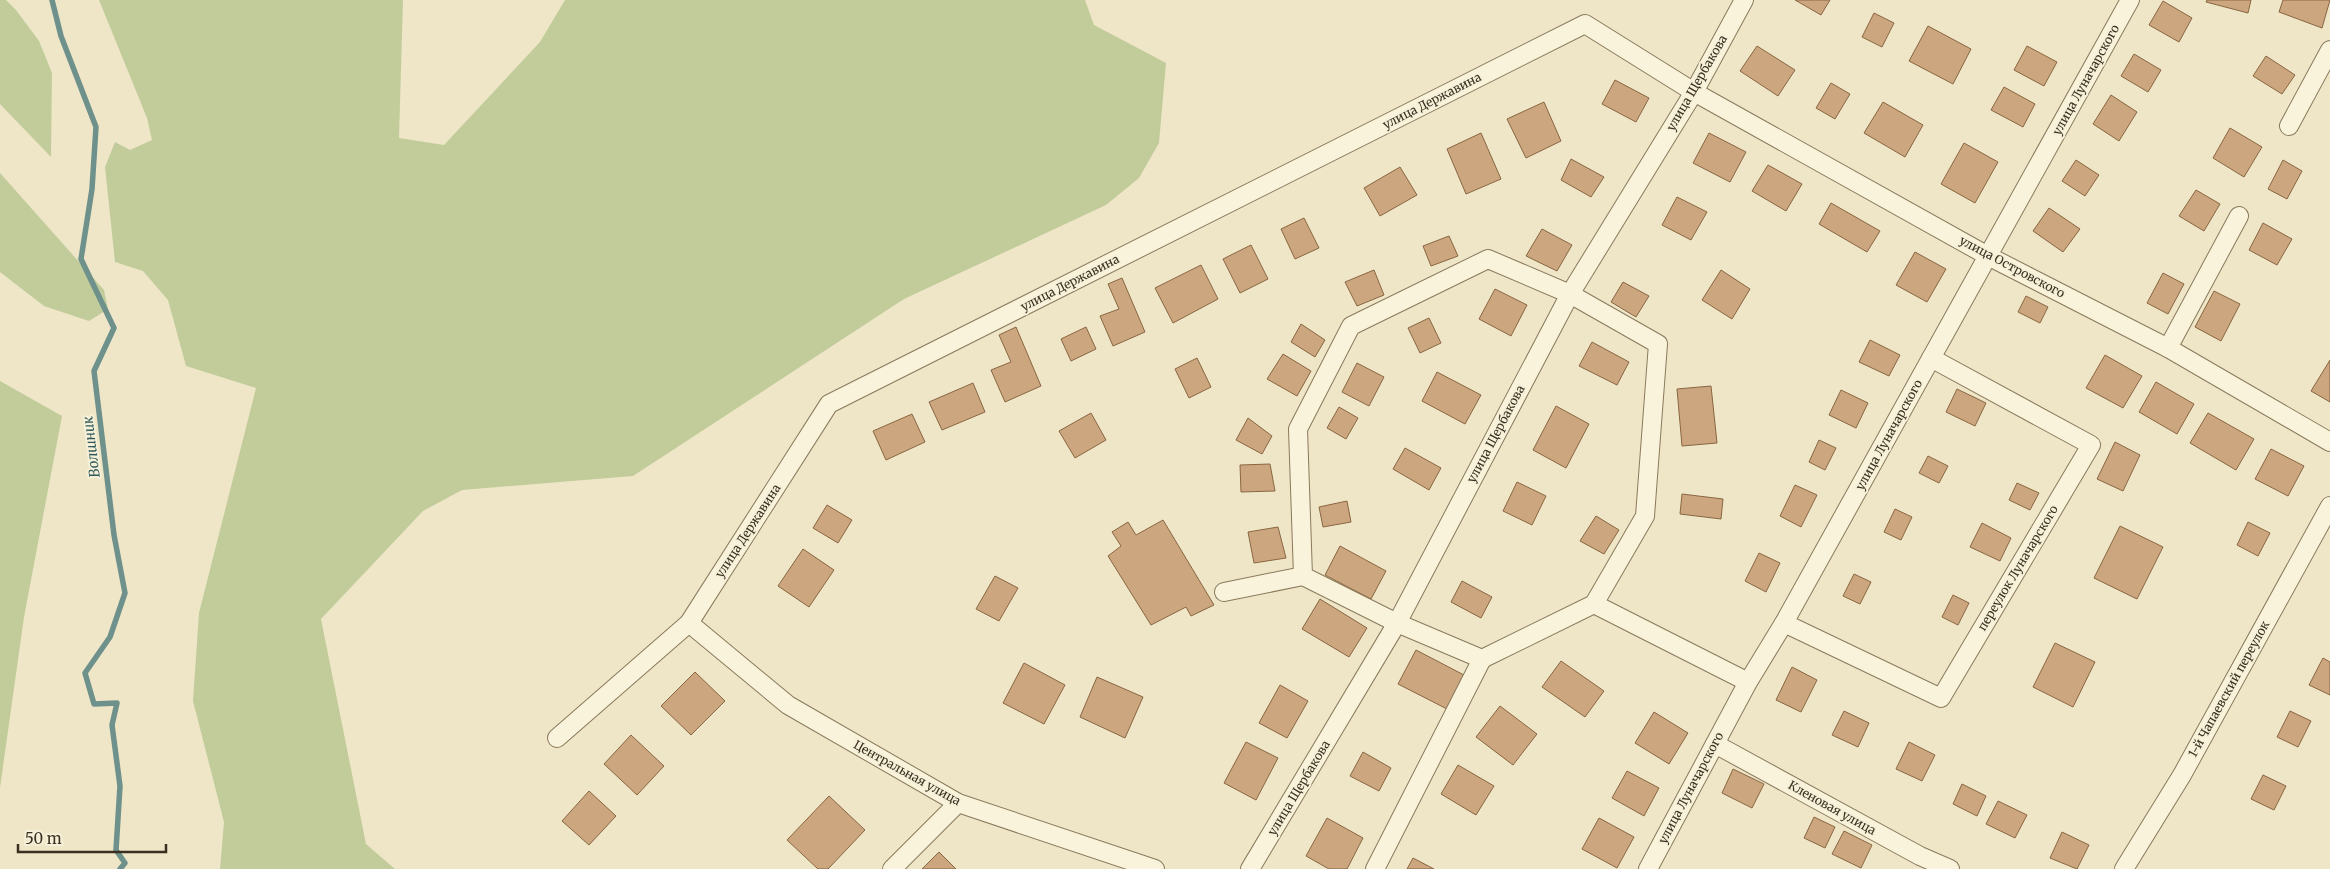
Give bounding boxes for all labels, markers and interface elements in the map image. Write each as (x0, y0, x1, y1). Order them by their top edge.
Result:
street label: улица Луначарского (2049, 22, 2122, 138)
street label: улица Щербакова (1663, 32, 1730, 133)
street label: улица Державина (1380, 69, 1484, 132)
street label: улица Островского (1957, 232, 2067, 301)
street label: улица Державина (1018, 251, 1122, 314)
street label: улица Луначарского (1852, 377, 1925, 493)
street label: улица Щербакова (1464, 382, 1528, 485)
water label: Волшник (78, 415, 104, 479)
street label: улица Державина (712, 481, 784, 580)
street label: переулок Луначарского (1974, 502, 2061, 633)
street label: 1-й Чапаевский переулок (2185, 618, 2273, 760)
street label: улица Луначарского (1655, 729, 1726, 846)
street label: Центральная улица (851, 737, 964, 809)
street label: улица Щербакова (1264, 737, 1333, 838)
street label: Кленовая улица (1786, 777, 1879, 838)
scale bar (18, 822, 165, 854)
text: 50 m (25, 829, 62, 848)

